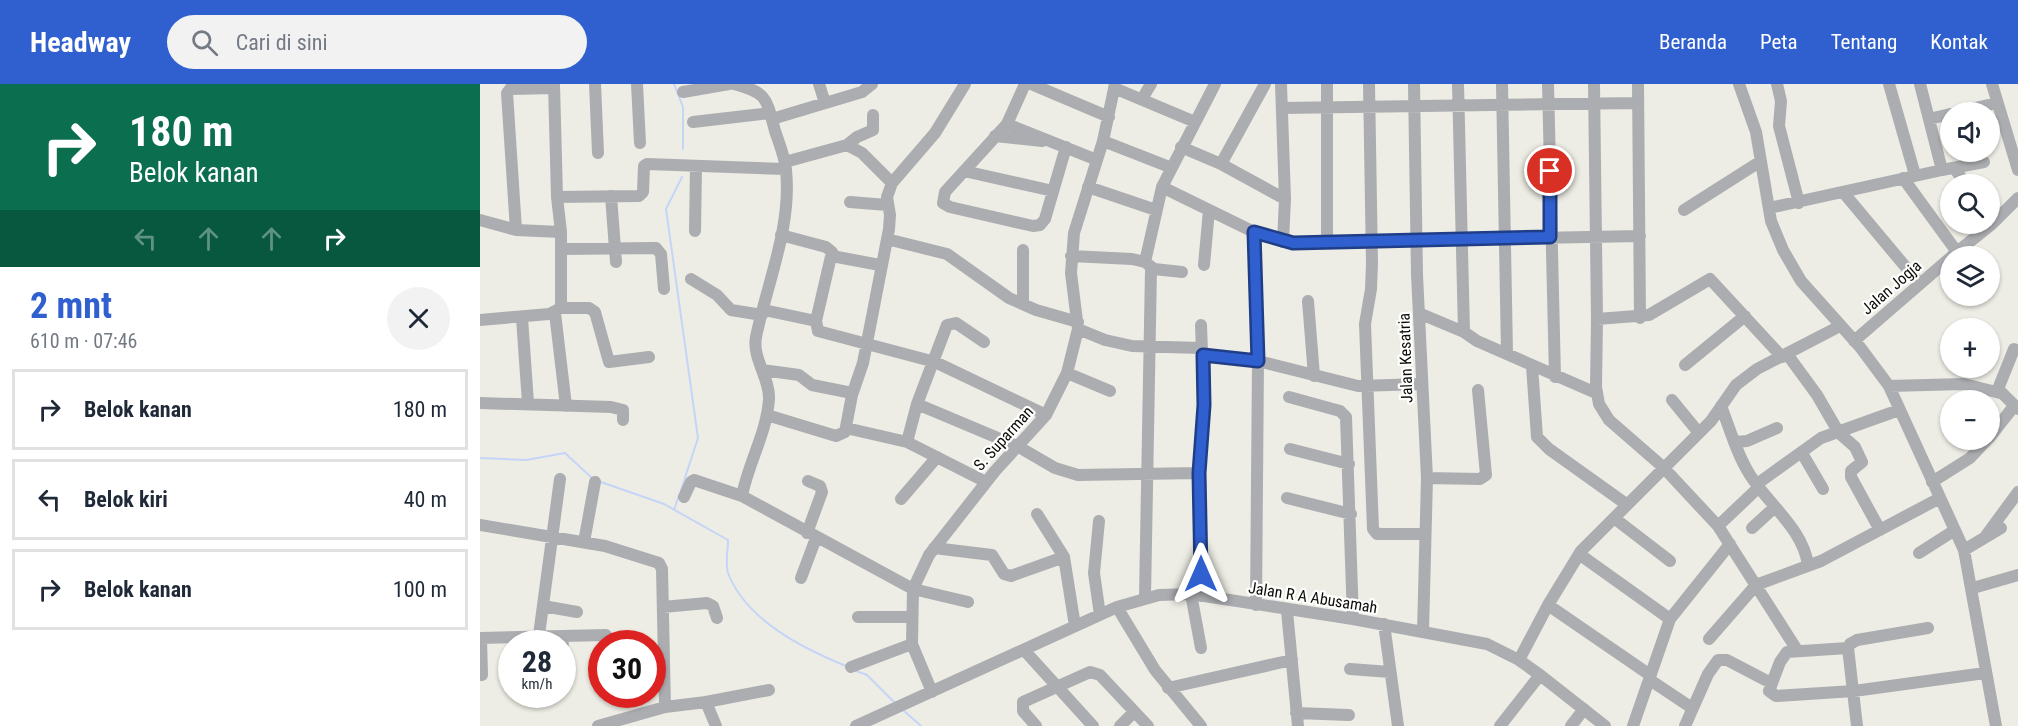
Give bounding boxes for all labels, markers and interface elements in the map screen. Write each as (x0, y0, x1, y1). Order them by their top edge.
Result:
search box (167, 15, 587, 69)
text: Headway (30, 26, 131, 59)
icon: search (188, 26, 221, 59)
text: Cari di sini (236, 30, 327, 55)
text: Beranda (1659, 30, 1727, 54)
text: Peta (1760, 30, 1798, 54)
text: Tentang (1831, 30, 1897, 54)
text: Kontak (1930, 30, 1988, 54)
map controls (1940, 102, 2000, 450)
button: sound (1940, 102, 2000, 162)
text: 180 m (129, 107, 234, 156)
icon: right (30, 108, 108, 186)
pin (1524, 145, 1575, 196)
icon: arrive (1533, 154, 1566, 187)
text: Belok kanan (129, 157, 259, 189)
button: search (1940, 174, 2000, 234)
icon: left (129, 222, 162, 255)
icon: ahead (192, 222, 225, 255)
icon: ahead (255, 222, 288, 255)
icon: right (318, 222, 351, 255)
button: layers (1940, 246, 2000, 306)
street label: Jalan Jogja (1858, 256, 1925, 319)
text: 2 mnt (30, 285, 112, 327)
button: close (387, 287, 450, 350)
street label: Jalan Kesatria (1394, 313, 1417, 403)
button: + (1940, 318, 2000, 378)
text: 610 m · 07:46 (30, 329, 137, 353)
button: − (1940, 390, 2000, 450)
icon: right (33, 393, 66, 426)
text: Belok kanan (84, 397, 192, 422)
text: 180 m (393, 397, 447, 422)
street label: S. Suparman (970, 402, 1037, 474)
icon: left (33, 483, 66, 516)
text: Belok kiri (84, 487, 168, 512)
text: 40 m (404, 487, 447, 512)
position arrow (1169, 542, 1233, 606)
icon: right (33, 573, 66, 606)
text: Belok kanan (84, 577, 192, 602)
text: 100 m (393, 577, 447, 602)
street label: Jalan R A Abusamah (1247, 578, 1379, 617)
speed limit sign: 30 (588, 630, 666, 708)
text: 28 (522, 644, 552, 679)
text: km/h (522, 675, 552, 693)

